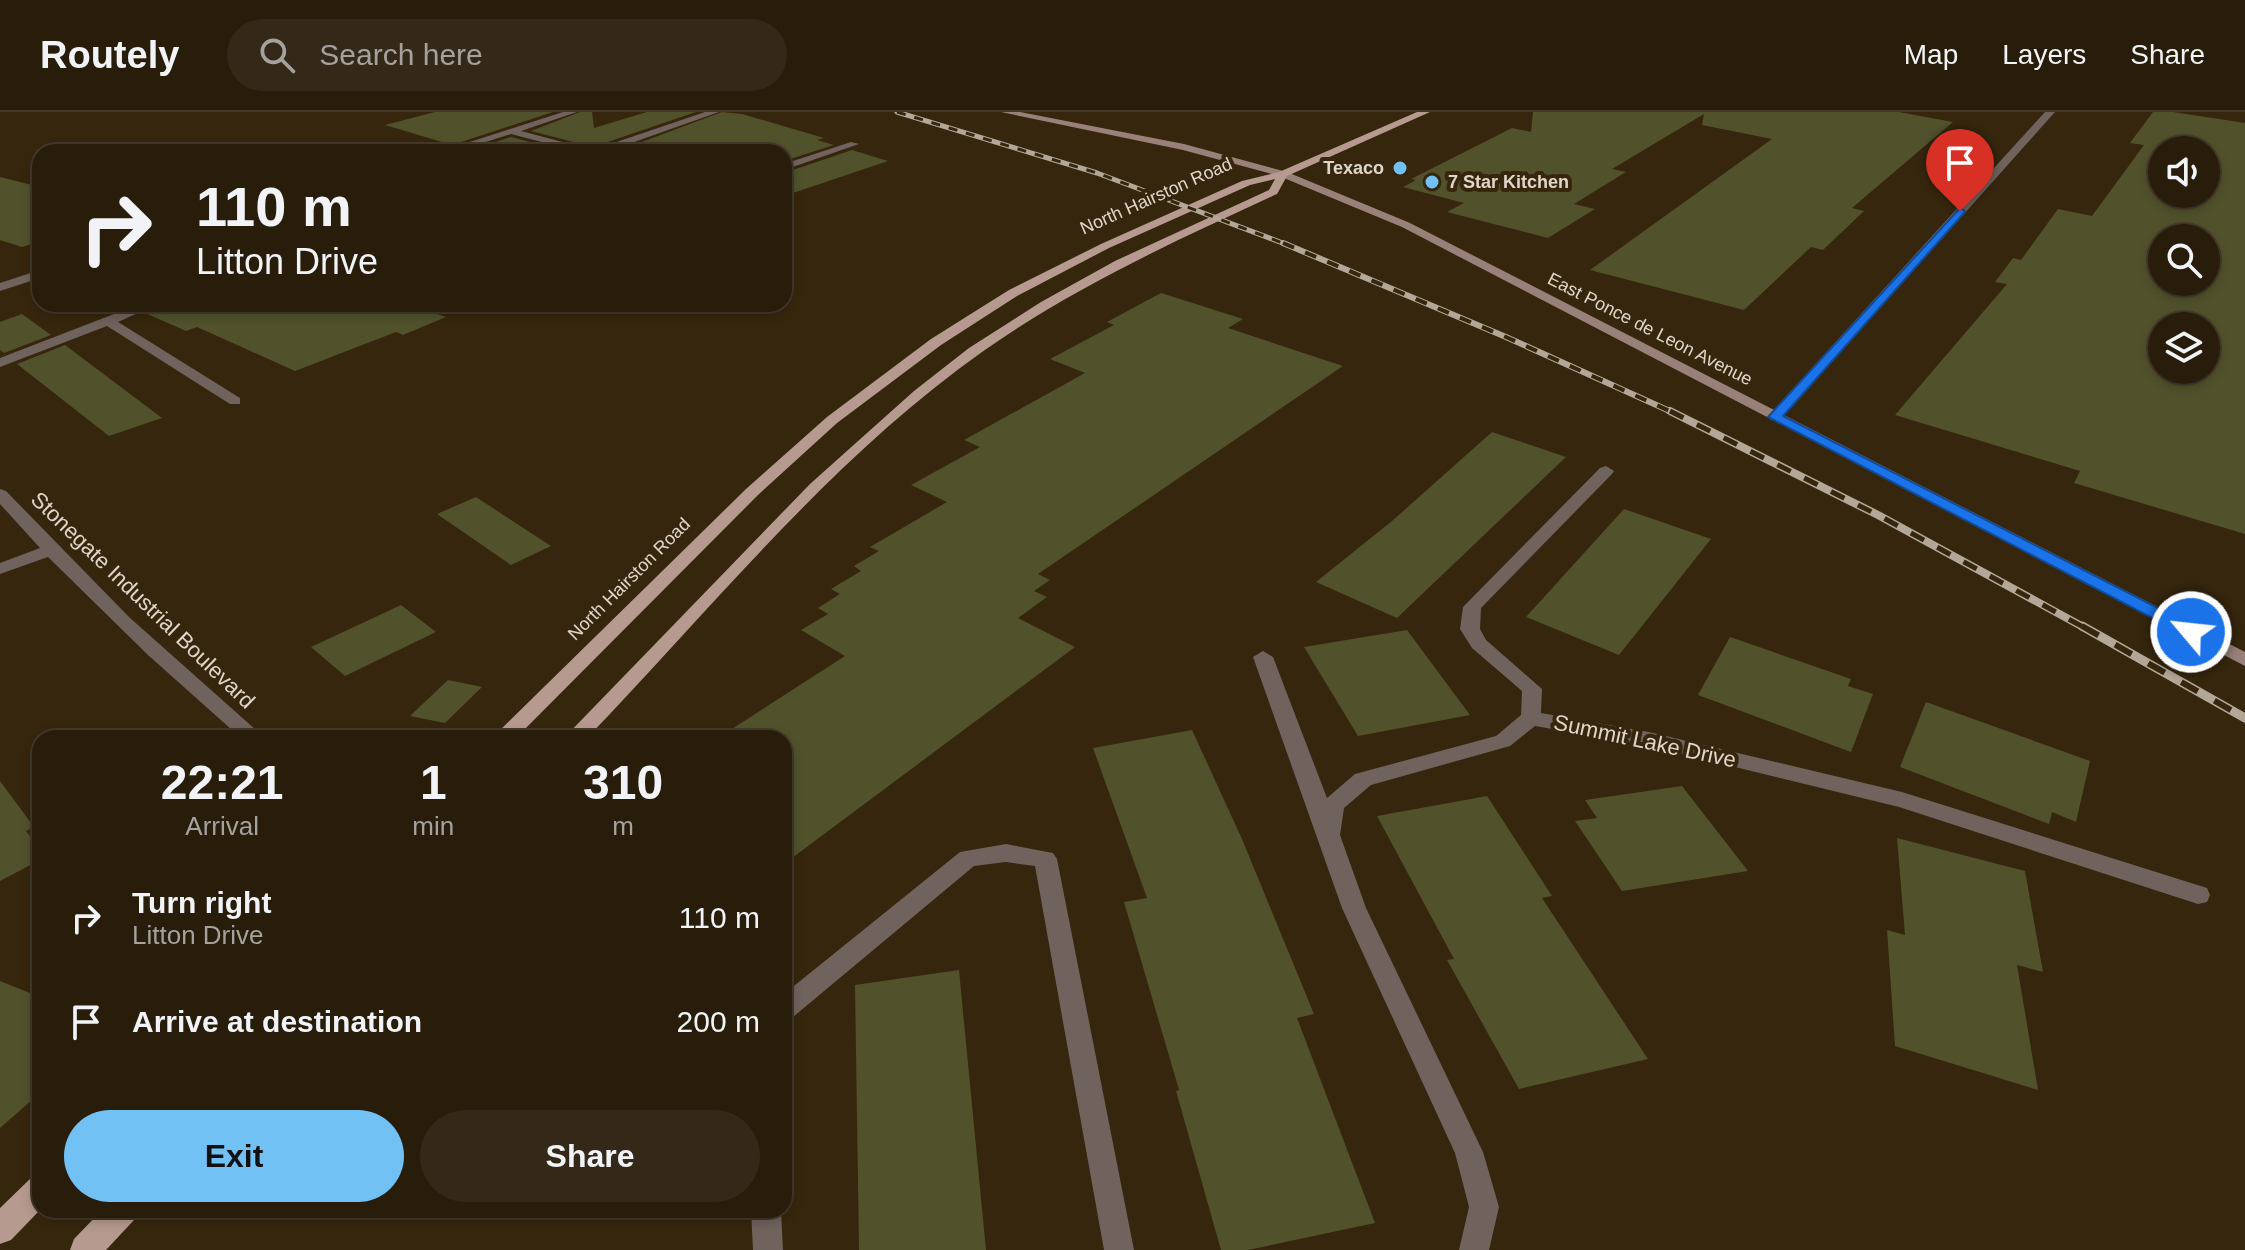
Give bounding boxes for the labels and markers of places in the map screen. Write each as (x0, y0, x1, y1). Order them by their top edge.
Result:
pin (1926, 129, 1994, 211)
place label: Texaco (1323, 158, 1384, 178)
marker: Texaco (1391, 159, 1409, 177)
place label: 7 Star Kitchen (1448, 172, 1569, 192)
marker: 7 Star Kitchen (1423, 173, 1441, 191)

